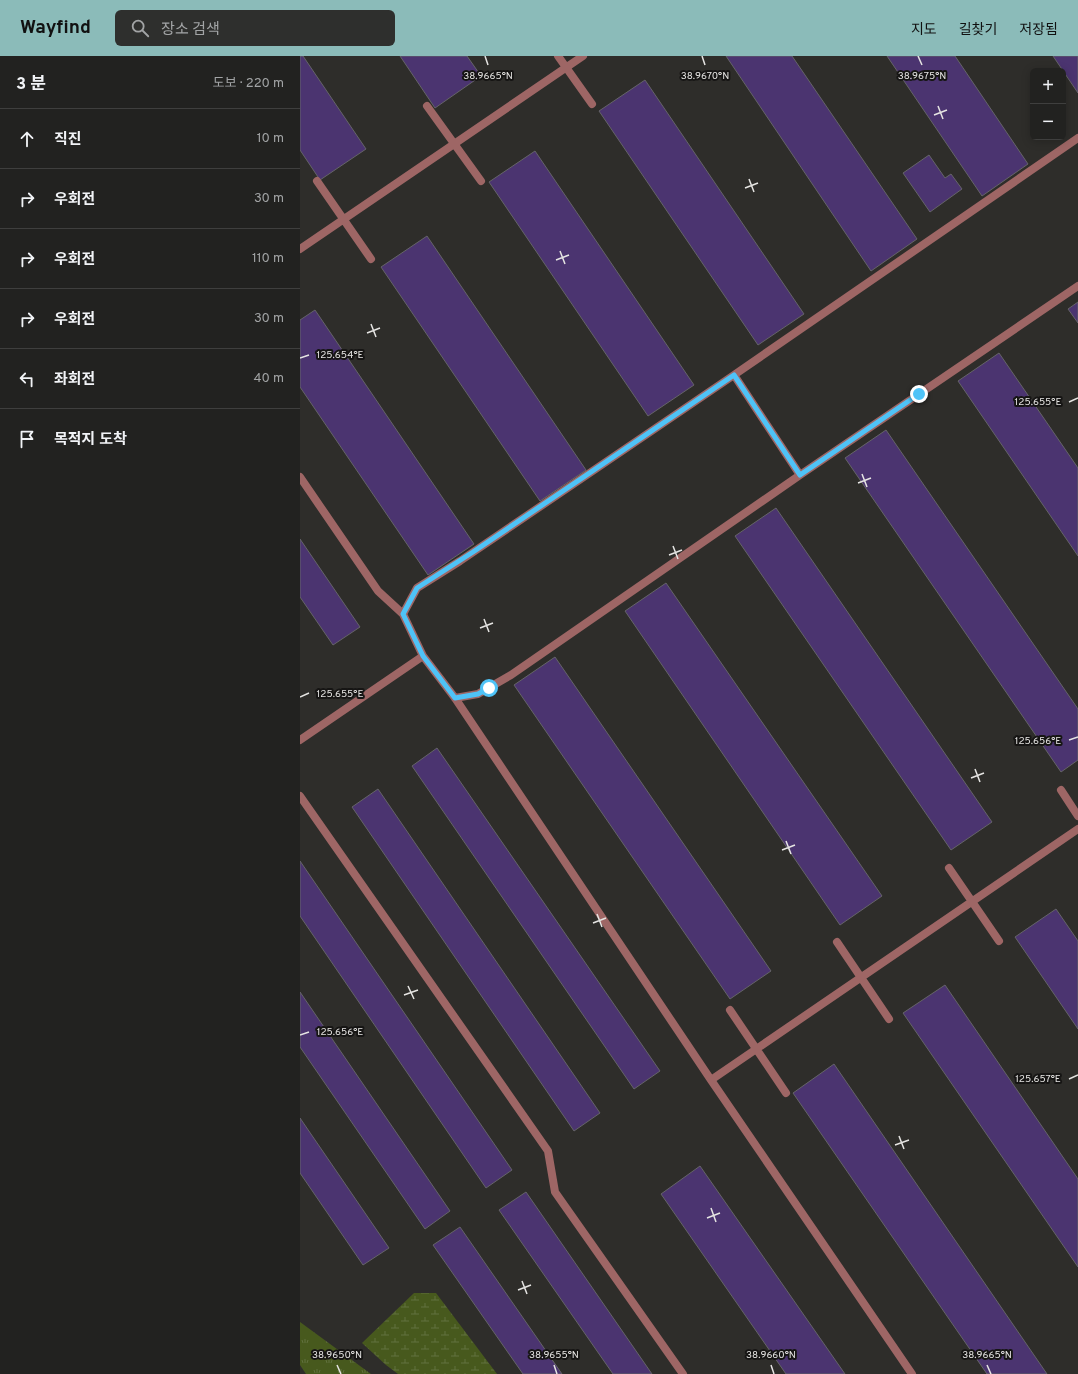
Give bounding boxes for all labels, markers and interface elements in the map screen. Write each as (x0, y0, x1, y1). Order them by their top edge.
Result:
search box (115, 10, 395, 46)
text: Wayfind (20, 16, 91, 40)
icon: search (129, 17, 151, 39)
text: 장소 검색 (161, 21, 220, 40)
text: 지도 (911, 22, 937, 39)
text: 길찾기 (959, 22, 997, 39)
text: 저장됨 (1019, 22, 1058, 39)
map controls (1030, 68, 1066, 140)
button: + (1030, 68, 1066, 104)
text: 38.9665°N (463, 70, 513, 83)
text: 38.9670°N (681, 70, 729, 83)
text: 38.9675°N (898, 70, 946, 83)
text: 3 분 (16, 74, 46, 96)
text: 도보 · 220 m (213, 76, 284, 92)
button: − (1030, 104, 1066, 140)
icon: ahead (16, 128, 38, 150)
text: 직진 (54, 131, 82, 150)
text: 10 m (257, 131, 284, 147)
icon: right (16, 188, 38, 210)
text: 우회전 (54, 191, 95, 210)
text: 30 m (254, 191, 284, 207)
icon: right (16, 248, 38, 270)
text: 우회전 (54, 251, 95, 270)
text: 110 m (252, 251, 284, 267)
icon: right (16, 308, 38, 330)
text: 우회전 (54, 311, 95, 330)
text: 30 m (254, 311, 284, 327)
text: 125.654°E (317, 349, 363, 362)
icon: left (16, 368, 38, 390)
text: 좌회전 (54, 371, 95, 390)
text: 40 m (254, 371, 284, 387)
route end (910, 385, 928, 403)
text: 125.655°E (1015, 396, 1061, 409)
icon: arrive (16, 428, 38, 450)
text: 목적지 도착 (54, 431, 127, 450)
route start (480, 679, 498, 697)
text: 125.655°E (317, 688, 363, 701)
text: 125.656°E (1015, 735, 1061, 748)
text: 125.656°E (317, 1026, 363, 1039)
text: 125.657°E (1015, 1073, 1061, 1086)
text: 38.9650°N (312, 1349, 362, 1362)
text: 38.9655°N (529, 1349, 579, 1362)
text: 38.9660°N (746, 1349, 796, 1362)
text: 38.9665°N (962, 1349, 1012, 1362)

